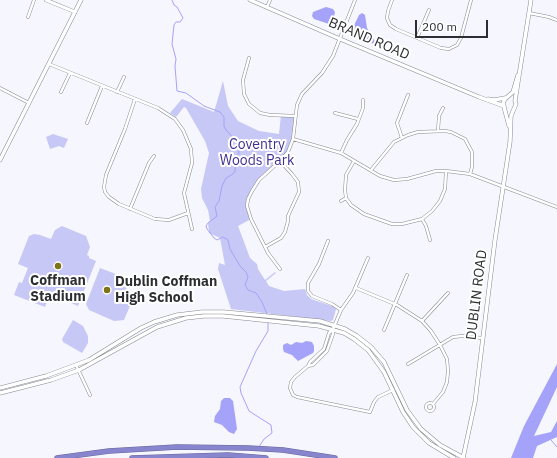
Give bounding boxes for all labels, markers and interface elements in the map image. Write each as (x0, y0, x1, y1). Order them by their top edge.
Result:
scale bar (417, 12, 490, 38)
street label: BRAND ROAD (326, 14, 412, 64)
text: 200 m (422, 19, 457, 34)
park label: Coventry Woods Park (220, 137, 294, 170)
street label: DUBLIN ROAD (463, 249, 491, 341)
marker: Coffman Stadium (53, 261, 63, 271)
place label: Coffman Stadium (30, 273, 86, 306)
place label: Dublin Coffman High School (115, 274, 217, 306)
marker: Dublin Coffman High School (102, 285, 112, 295)

